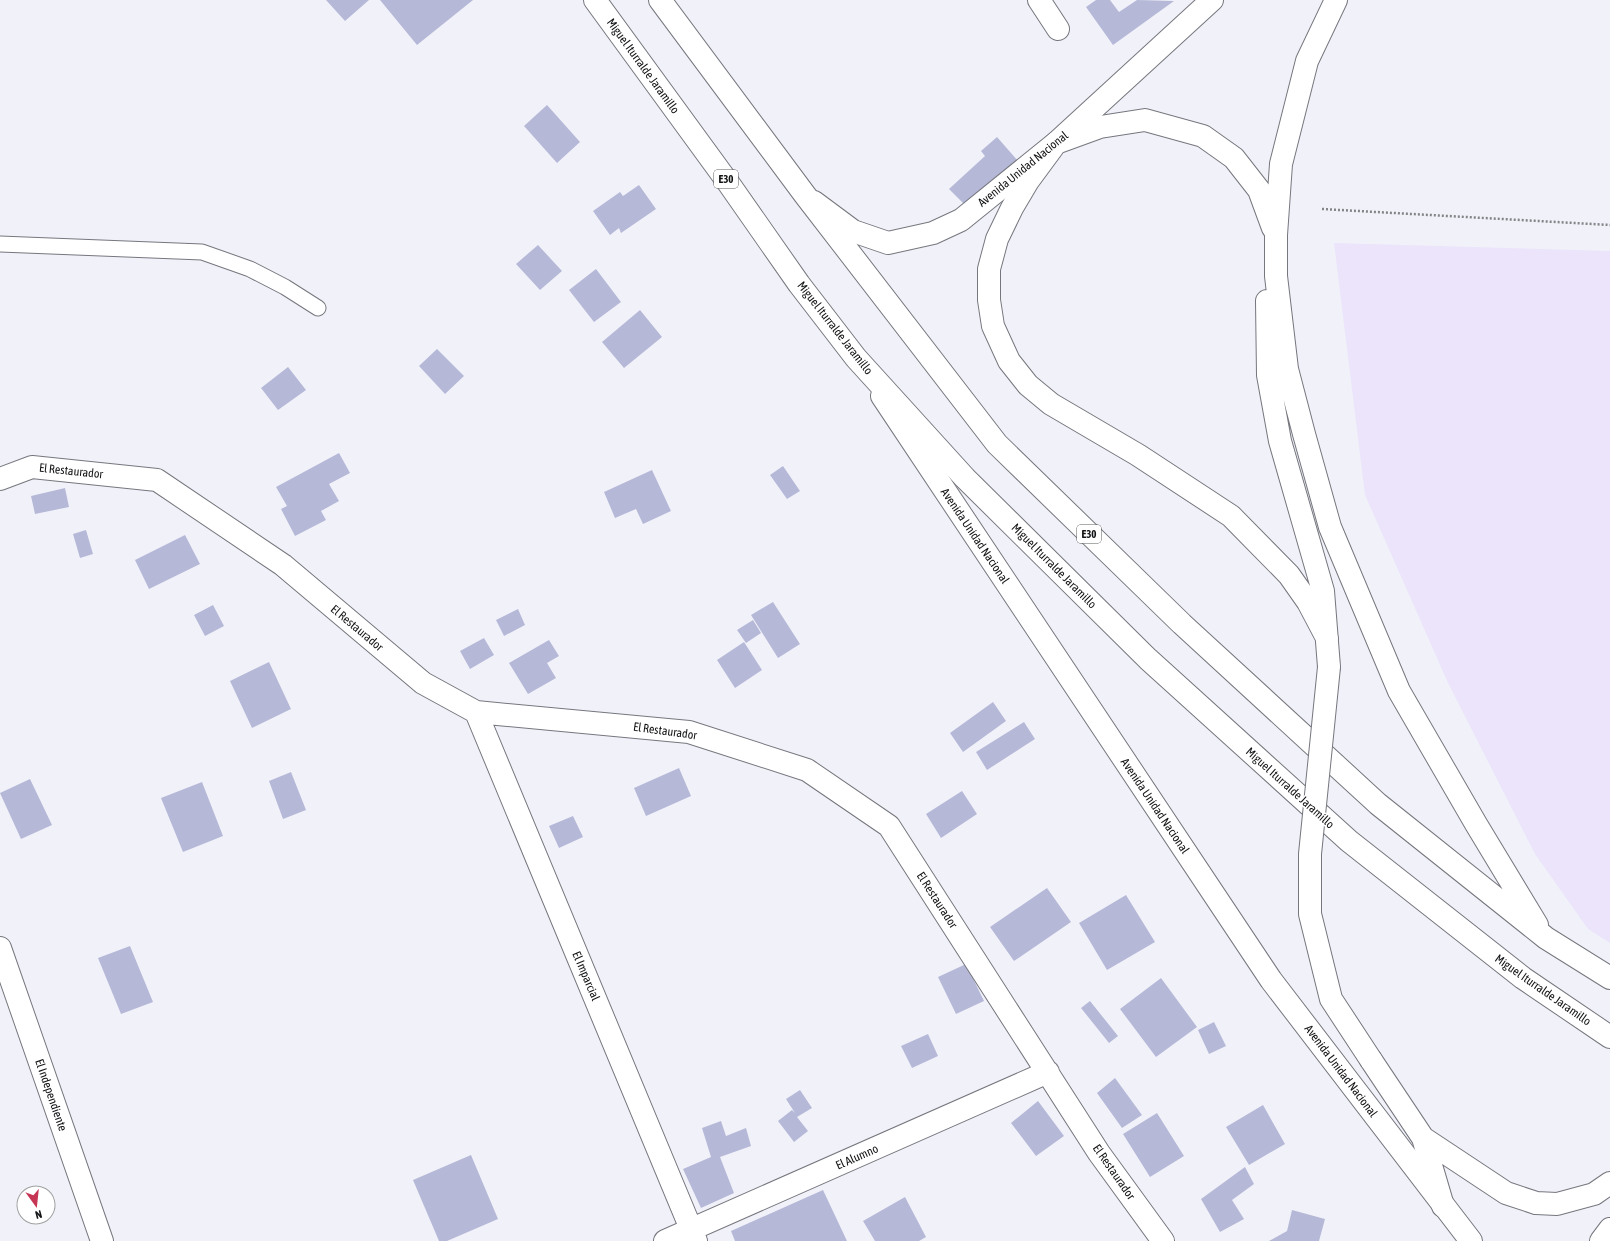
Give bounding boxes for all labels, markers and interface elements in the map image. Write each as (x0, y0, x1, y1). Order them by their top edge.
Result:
street label: Miguel Iturralde Jaramillo (604, 16, 682, 117)
street label: Avenida Unidad Nacional (975, 128, 1072, 210)
road number: E30 (714, 170, 738, 188)
street label: Miguel Iturralde Jaramillo (794, 279, 876, 378)
street label: El Restaurador (38, 461, 104, 481)
street label: Avenida Unidad Nacional (938, 486, 1013, 587)
street label: Miguel Iturralde Jaramillo (1009, 521, 1100, 612)
road number: E30 (1077, 525, 1101, 543)
street label: El Restaurador (328, 602, 386, 654)
street label: El Restaurador (632, 720, 698, 742)
street label: Miguel Iturralde Jaramillo (1243, 745, 1337, 832)
street label: Avenida Unidad Nacional (1118, 756, 1193, 857)
street label: El Restaurador (914, 869, 961, 931)
street label: El Imparcial (569, 949, 603, 1004)
street label: Miguel Iturralde Jaramillo (1492, 952, 1594, 1029)
street label: Avenida Unidad Nacional (1302, 1022, 1381, 1121)
street label: El Independiente (32, 1057, 70, 1133)
street label: El Alumno (834, 1141, 881, 1173)
street label: El Restaurador (1090, 1142, 1138, 1203)
north arrow (16, 1185, 56, 1225)
text: N (34, 1208, 43, 1221)

